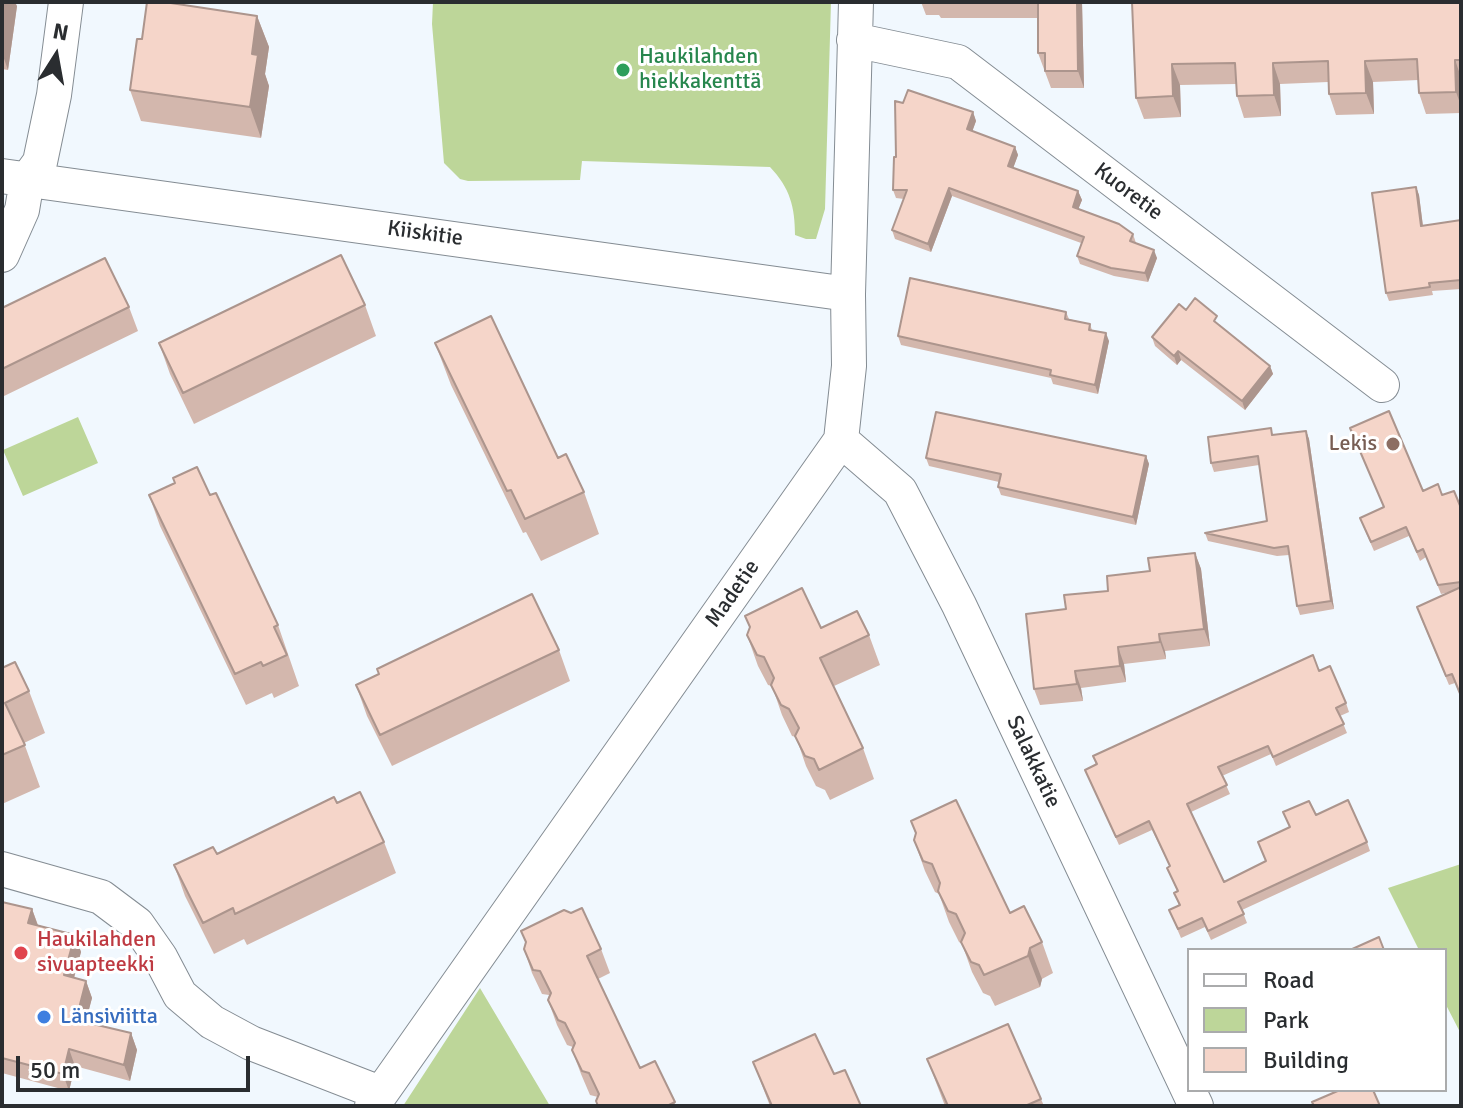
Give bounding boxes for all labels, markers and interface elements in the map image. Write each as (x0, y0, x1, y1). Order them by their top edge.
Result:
north arrow (16, 16, 96, 96)
text: N (51, 17, 71, 47)
place label: Haukilahden hiekkakenttä (639, 44, 761, 96)
marker: Haukilahden hiekkakenttä (614, 61, 632, 79)
street label: Kuoretie (1088, 157, 1168, 227)
street label: Kiiskitie (385, 216, 465, 252)
place label: Lekis (1329, 431, 1377, 457)
marker: Lekis (1384, 435, 1402, 453)
street label: Madetie (700, 555, 766, 633)
street label: Salakkatie (1000, 712, 1066, 812)
place label: Haukilahden sivuapteekki (37, 927, 156, 978)
marker: Haukilahden sivuapteekki (12, 944, 30, 962)
legend (1187, 948, 1447, 1092)
text: Road (1263, 965, 1314, 995)
place label: Länsiviitta (60, 1004, 158, 1030)
text: Park (1263, 1005, 1309, 1035)
marker: Länsiviitta (35, 1008, 53, 1026)
scale bar (20, 1040, 254, 1090)
text: Building (1263, 1045, 1349, 1075)
text: 50 m (30, 1055, 80, 1085)

